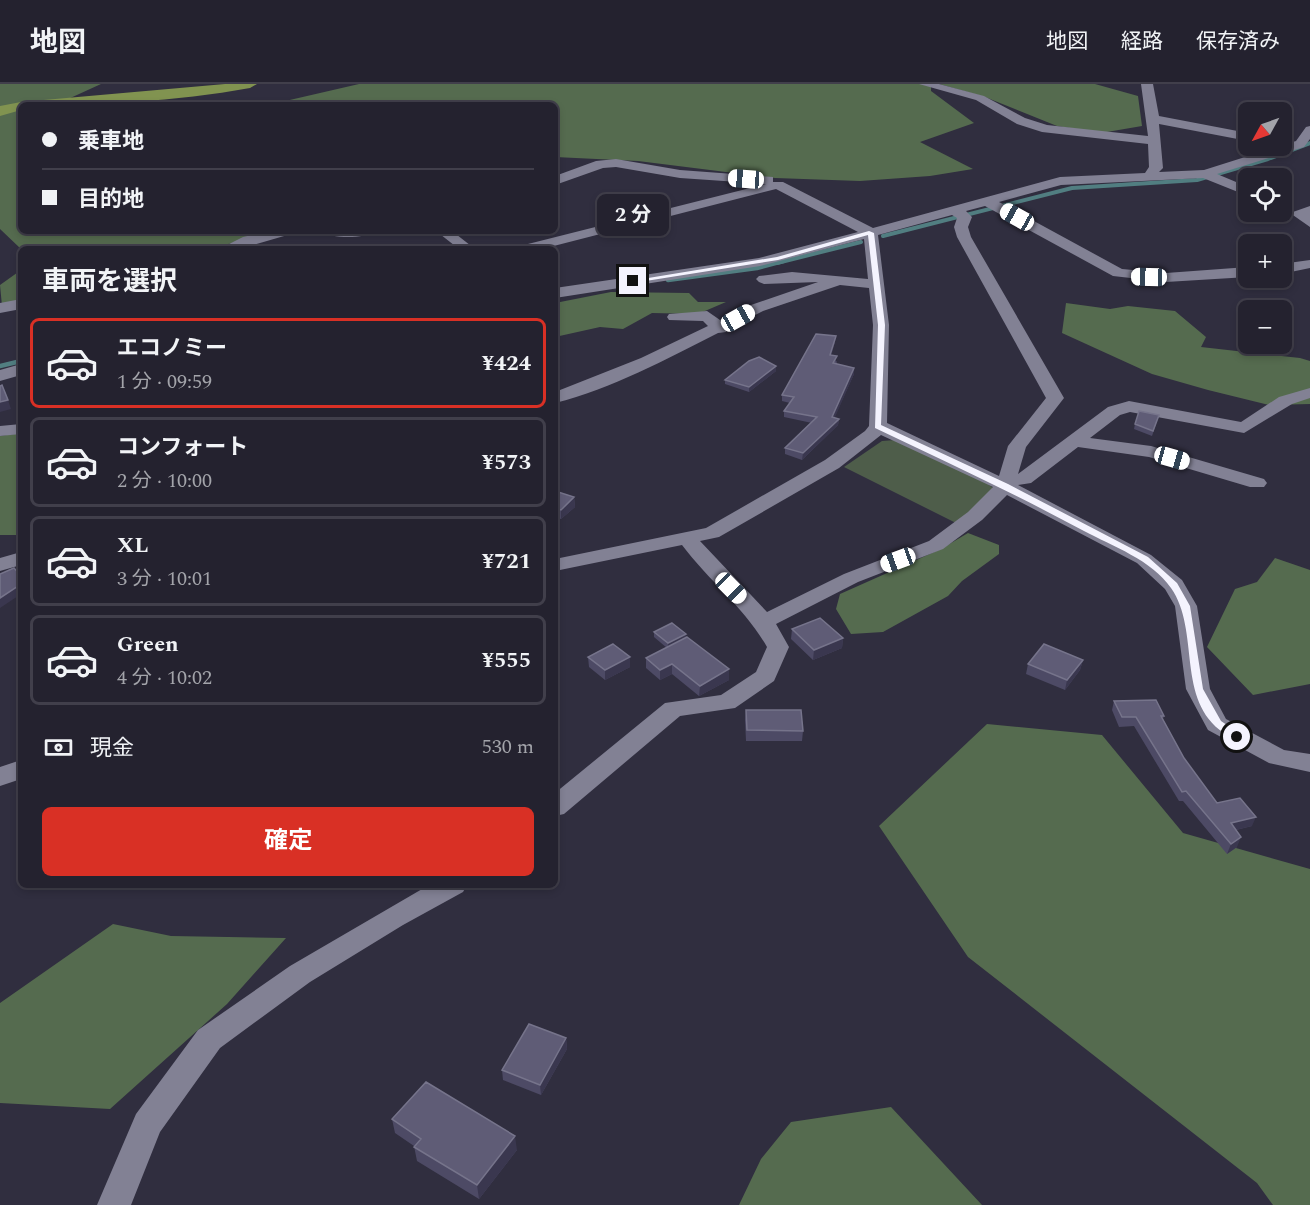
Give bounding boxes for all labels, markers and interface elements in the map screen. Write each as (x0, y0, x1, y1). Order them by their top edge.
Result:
text: 地図 (30, 21, 86, 64)
text: 地図 (1046, 26, 1088, 58)
text: 経路 (1121, 26, 1163, 58)
text: 保存済み (1196, 26, 1280, 58)
north arrow (1238, 102, 1292, 156)
map controls (1238, 102, 1292, 354)
text: 乗車地 (78, 125, 144, 158)
button: locate (1238, 168, 1292, 222)
car (727, 169, 765, 189)
text: 目的地 (78, 183, 144, 216)
callout: 2 分 (597, 194, 669, 236)
text: 2 分 (615, 200, 651, 230)
car (997, 200, 1037, 234)
button: + (1238, 234, 1292, 288)
text: 車両を選択 (42, 261, 177, 303)
route end (619, 267, 646, 294)
car (1131, 268, 1167, 286)
button: − (1238, 300, 1292, 354)
car (718, 301, 758, 335)
text: エコノミー (117, 332, 227, 365)
icon: car (45, 336, 99, 390)
text: ¥424 (482, 347, 531, 380)
text: 1 分 · 09:59 (117, 367, 212, 397)
text: コンフォート (117, 431, 248, 464)
icon: car (45, 435, 99, 489)
car (1152, 444, 1192, 472)
text: ¥573 (482, 446, 531, 479)
text: 2 分 · 10:00 (117, 466, 212, 496)
text: XL (117, 529, 148, 562)
icon: car (45, 534, 99, 588)
text: ¥721 (482, 545, 531, 578)
car (878, 545, 918, 575)
text: 3 分 · 10:01 (117, 564, 212, 594)
car (712, 569, 750, 607)
text: Green (117, 628, 179, 661)
icon: car (45, 633, 99, 687)
text: ¥555 (482, 644, 531, 677)
text: 4 分 · 10:02 (117, 663, 212, 693)
route start (1223, 723, 1250, 750)
icon: cash (42, 731, 75, 764)
text: 現金 (90, 732, 134, 765)
text: 530 m (482, 732, 534, 762)
button: 確定 (42, 807, 534, 876)

